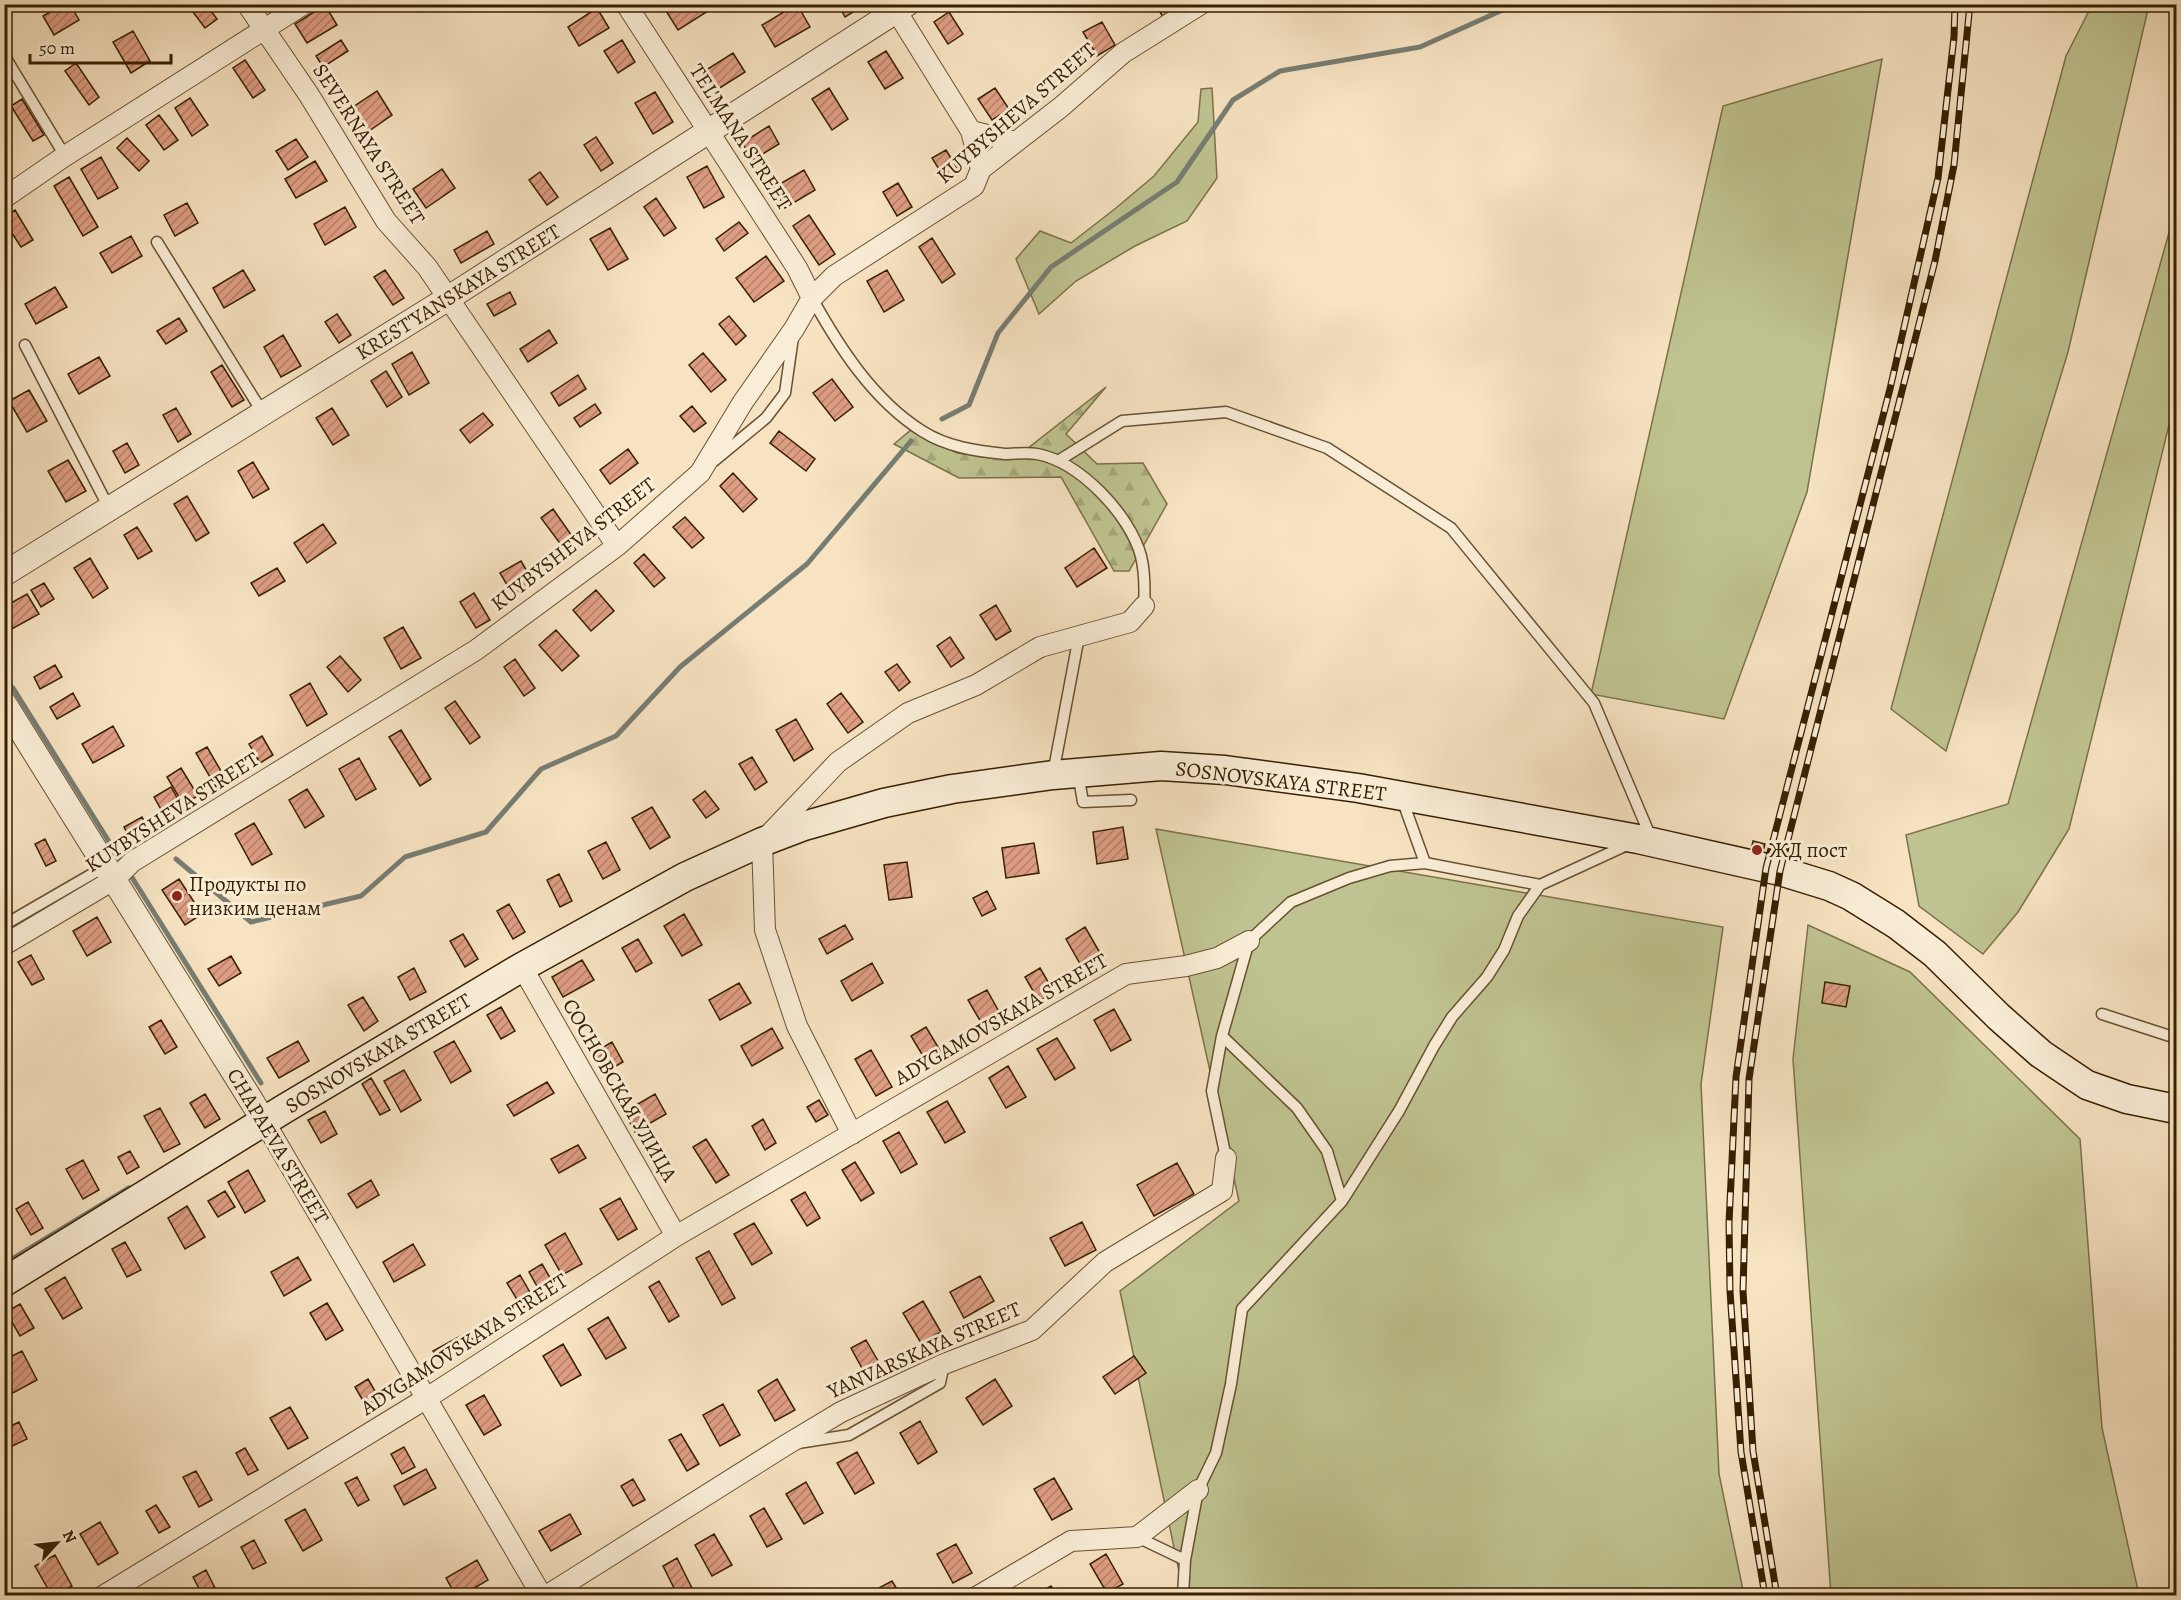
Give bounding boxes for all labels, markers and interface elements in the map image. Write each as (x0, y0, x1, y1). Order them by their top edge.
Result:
scale bar (30, 27, 171, 65)
text: 50 m (39, 36, 75, 60)
street label: KUYBYSHEVA STREET (931, 36, 1102, 190)
street label: SEVERNAYA STREET (306, 58, 432, 230)
street label: TEL'MANA STREET (683, 58, 799, 216)
street label: KREST'YANSKAYA STREET (350, 217, 566, 367)
street label: KUYBYSHEVA STREET (485, 470, 662, 617)
street label: KUYBYSHEVA STREET (80, 745, 265, 879)
street label: SOSNOVSKAYA STREET (1174, 754, 1389, 808)
place label: ЖД пост (1769, 836, 1847, 864)
marker: ЖД пост (1750, 843, 1764, 857)
place label: Продукты по низким ценам (189, 870, 321, 922)
marker: Продукты по низким ценам (170, 889, 184, 903)
street label: ADYGAMOVSKAYA STREET (888, 946, 1113, 1092)
street label: SOSNOVSKAYA STREET (280, 986, 477, 1120)
street label: СОСНОВСКАЯ УЛИЦА (556, 993, 684, 1187)
street label: CHAPAEVA STREET (220, 1063, 336, 1229)
street label: ADYGAMOVSKAYA STREET (354, 1266, 573, 1422)
street label: YANVARSKAYA STREET (822, 1295, 1026, 1406)
north arrow (27, 1513, 87, 1573)
text: N (57, 1526, 82, 1547)

